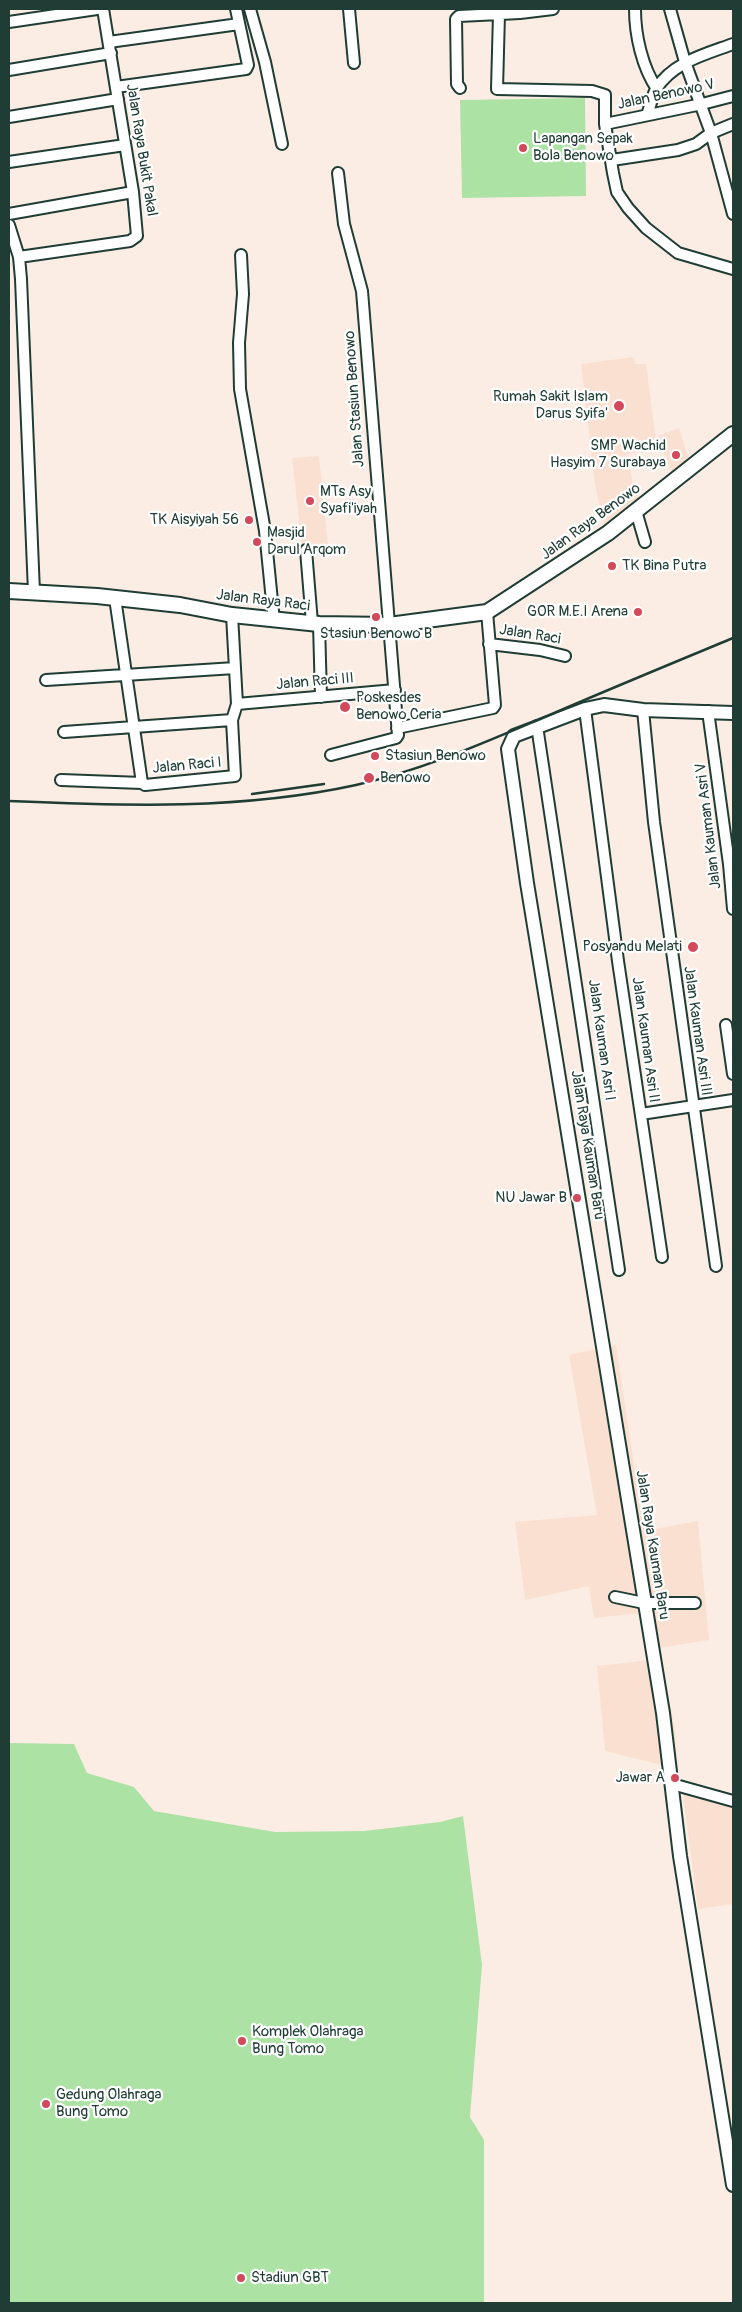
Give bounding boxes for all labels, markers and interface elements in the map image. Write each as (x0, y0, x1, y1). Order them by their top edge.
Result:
street label: Jalan Benowo V (616, 76, 716, 114)
street label: Jalan Raya Bukit Pakal (122, 82, 160, 218)
place label: Lapangan Sepak Bola Benowo (533, 130, 633, 165)
marker: Lapangan Sepak Bola Benowo (517, 142, 529, 154)
street label: Jalan Stasiun Benowo (341, 330, 369, 468)
place label: Rumah Sakit Islam Darus Syifa' (493, 388, 608, 423)
marker: Rumah Sakit Islam Darus Syifa' (612, 399, 626, 413)
place label: SMP Wachid Hasyim 7 Surabaya (550, 437, 666, 472)
marker: SMP Wachid Hasyim 7 Surabaya (670, 449, 682, 461)
street label: Jalan Raya Benowo (538, 480, 644, 564)
place label: MTs Asy Syafi'iyah (320, 483, 377, 518)
marker: MTs Asy Syafi'iyah (304, 495, 316, 507)
place label: TK Aisyiyah 56 (150, 511, 239, 529)
marker: TK Aisyiyah 56 (243, 514, 255, 526)
place label: Masjid Darul Arqom (267, 524, 346, 559)
marker: Masjid Darul Arqom (251, 536, 263, 548)
place label: TK Bina Putra (622, 557, 707, 575)
marker: TK Bina Putra (606, 560, 618, 572)
street label: Jalan Raya Raci (215, 586, 311, 616)
place label: GOR M.E.I Arena (527, 603, 628, 621)
marker: GOR M.E.I Arena (632, 606, 644, 618)
marker: Stasiun Benowo B (370, 611, 382, 623)
street label: Jalan Raci (498, 621, 562, 649)
place label: Stasiun Benowo B (320, 625, 432, 643)
street label: Jalan Raci III (275, 670, 355, 694)
place label: Poskesdes Benowo Ceria (356, 689, 441, 724)
marker: Poskesdes Benowo Ceria (338, 700, 352, 714)
place label: Stasiun Benowo (385, 747, 486, 765)
marker: Stasiun Benowo (369, 750, 381, 762)
street label: Jalan Raci I (152, 754, 222, 778)
street label: Jalan Kauman Asri V (692, 762, 726, 890)
place label: Benowo (380, 769, 430, 787)
marker: Benowo (362, 771, 376, 785)
place label: Posyandu Melati (582, 938, 682, 956)
marker: Posyandu Melati (686, 940, 700, 954)
street label: Jalan Kauman Asri III (679, 965, 715, 1097)
street label: Jalan Kauman Asri II (627, 976, 663, 1104)
street label: Jalan Kauman Asri I (584, 978, 618, 1102)
street label: Jalan Raya Kauman Baru (566, 1069, 608, 1221)
place label: NU Jawar B (495, 1189, 567, 1207)
marker: NU Jawar B (571, 1192, 583, 1204)
street label: Jalan Raya Kauman Baru (631, 1469, 673, 1621)
place label: Jawar A (615, 1769, 665, 1787)
marker: Jawar A (669, 1772, 681, 1784)
place label: Komplek Olahraga Bung Tomo (252, 2023, 363, 2058)
marker: Komplek Olahraga Bung Tomo (236, 2035, 248, 2047)
place label: Gedung Olahraga Bung Tomo (56, 2086, 161, 2121)
marker: Gedung Olahraga Bung Tomo (40, 2098, 52, 2110)
place label: Stadiun GBT (251, 2269, 329, 2287)
marker: Stadiun GBT (235, 2272, 247, 2284)

